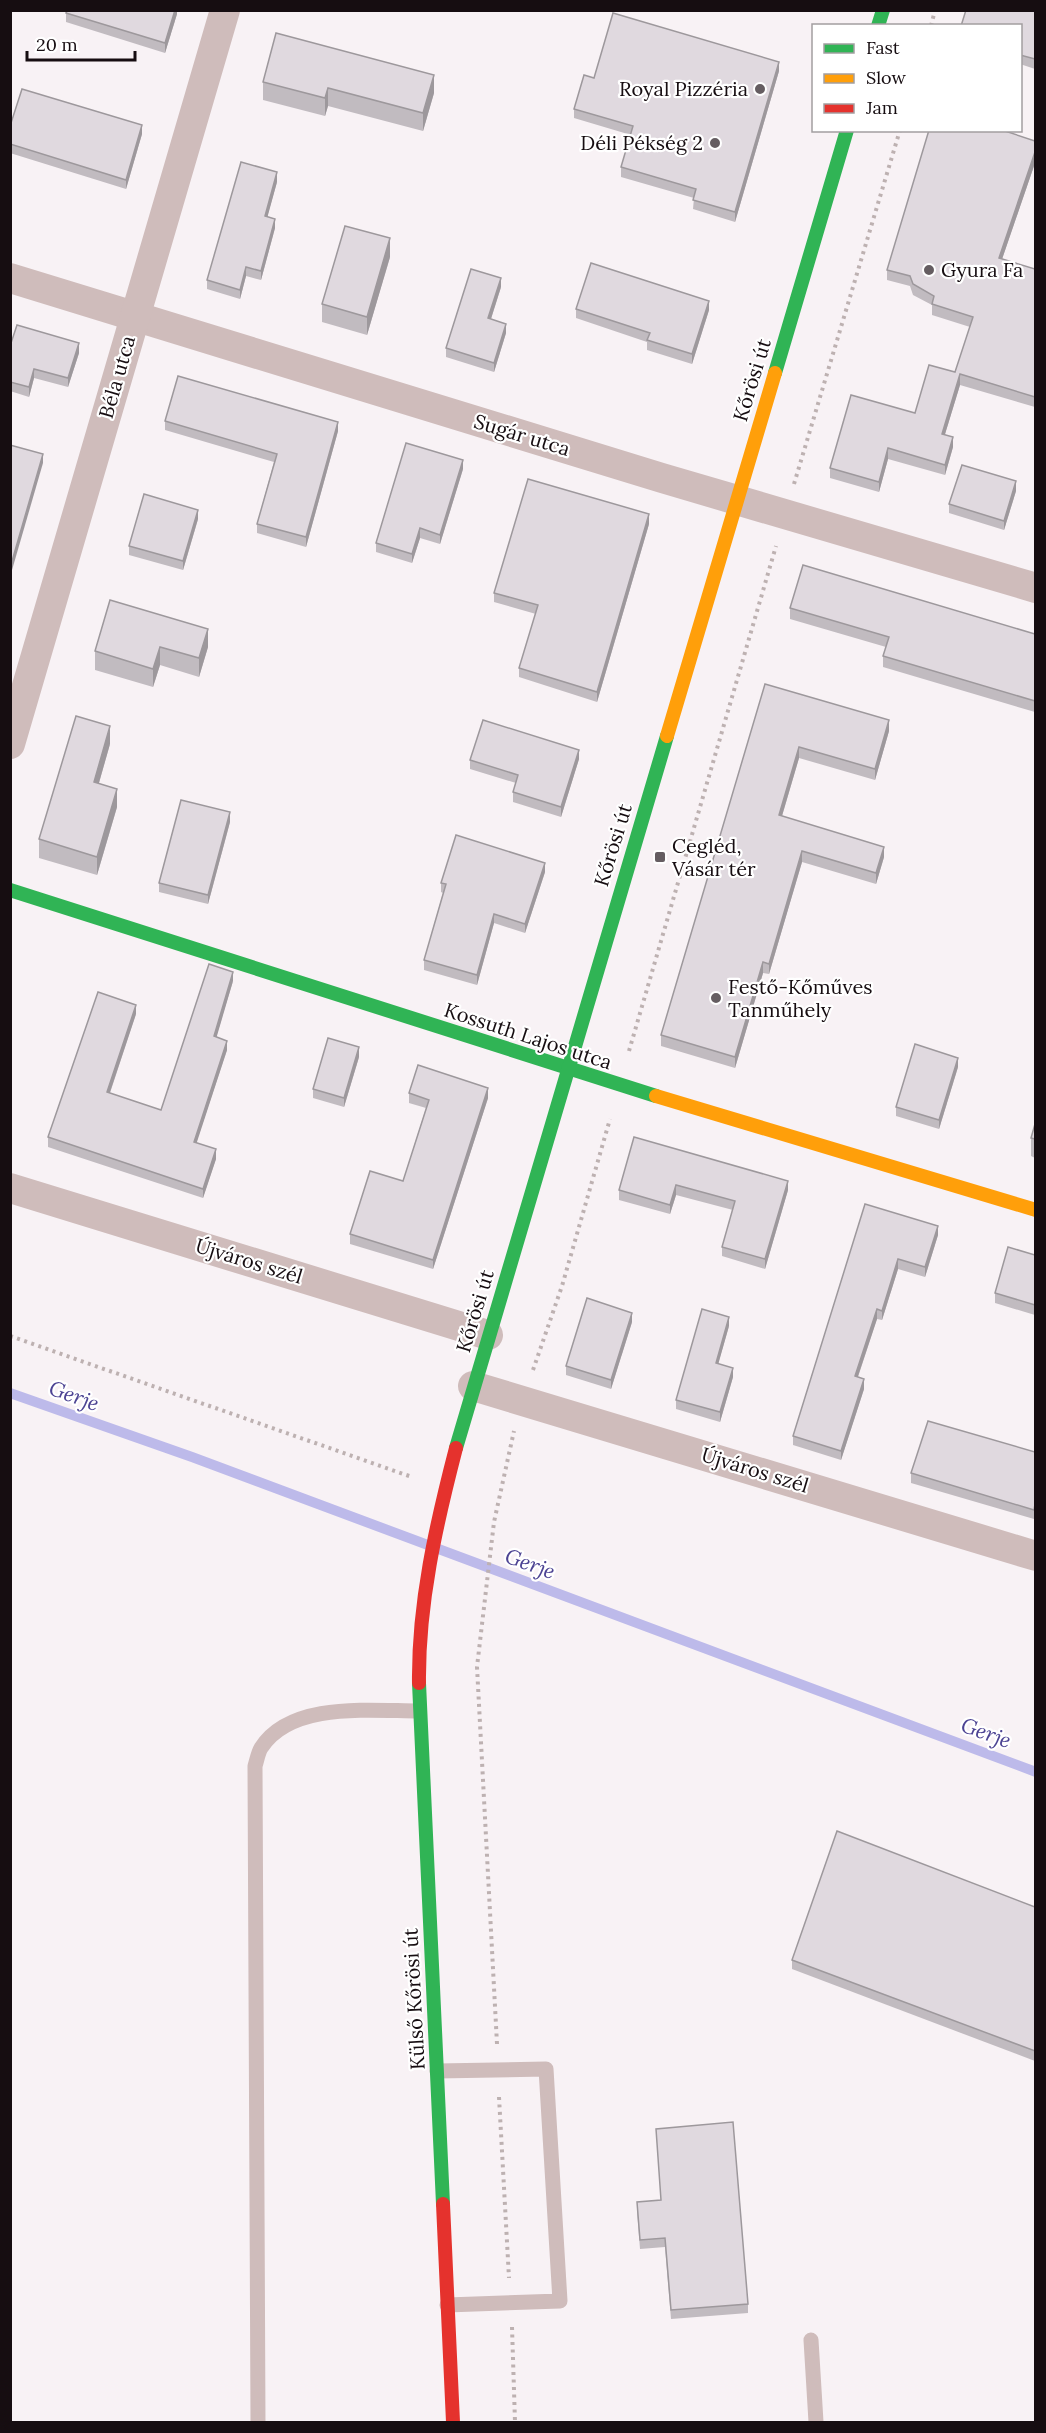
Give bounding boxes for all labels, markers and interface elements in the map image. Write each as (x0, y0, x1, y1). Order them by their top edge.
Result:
scale bar (27, 24, 135, 62)
legend (812, 24, 1022, 132)
text: 20 m (36, 33, 78, 56)
text: Fast (866, 36, 900, 59)
text: Slow (866, 66, 906, 89)
place label: Royal Pizzéria (619, 76, 748, 101)
marker: Royal Pizzéria (753, 82, 767, 96)
text: Jam (865, 96, 898, 119)
place label: Déli Pékség 2 (580, 130, 703, 155)
marker: Déli Pékség 2 (708, 136, 722, 150)
place label: Gyura Fa (941, 257, 1023, 282)
marker: Gyura Fa (922, 263, 936, 277)
street label: Béla utca (93, 333, 140, 421)
street label: Kőrösi út (727, 335, 776, 424)
street label: Sugár utca (471, 408, 573, 461)
street label: Kőrösi út (588, 800, 637, 889)
place label: Cegléd, Vásár tér (671, 833, 756, 881)
marker: Cegléd, Vásár tér (653, 850, 667, 864)
place label: Festő-Kőműves Tanműhely (728, 974, 873, 1022)
marker: Festő-Kőműves Tanműhely (709, 991, 723, 1005)
street label: Kossuth Lajos utca (441, 997, 615, 1074)
street label: Újváros szél (192, 1232, 306, 1289)
street label: Kőrösi út (450, 1266, 499, 1355)
water label: Gerje (45, 1374, 103, 1417)
street label: Újváros szél (698, 1441, 812, 1498)
water label: Gerje (501, 1542, 559, 1585)
water label: Gerje (957, 1711, 1015, 1754)
street label: Külső Kőrösi út (397, 1927, 430, 2071)

